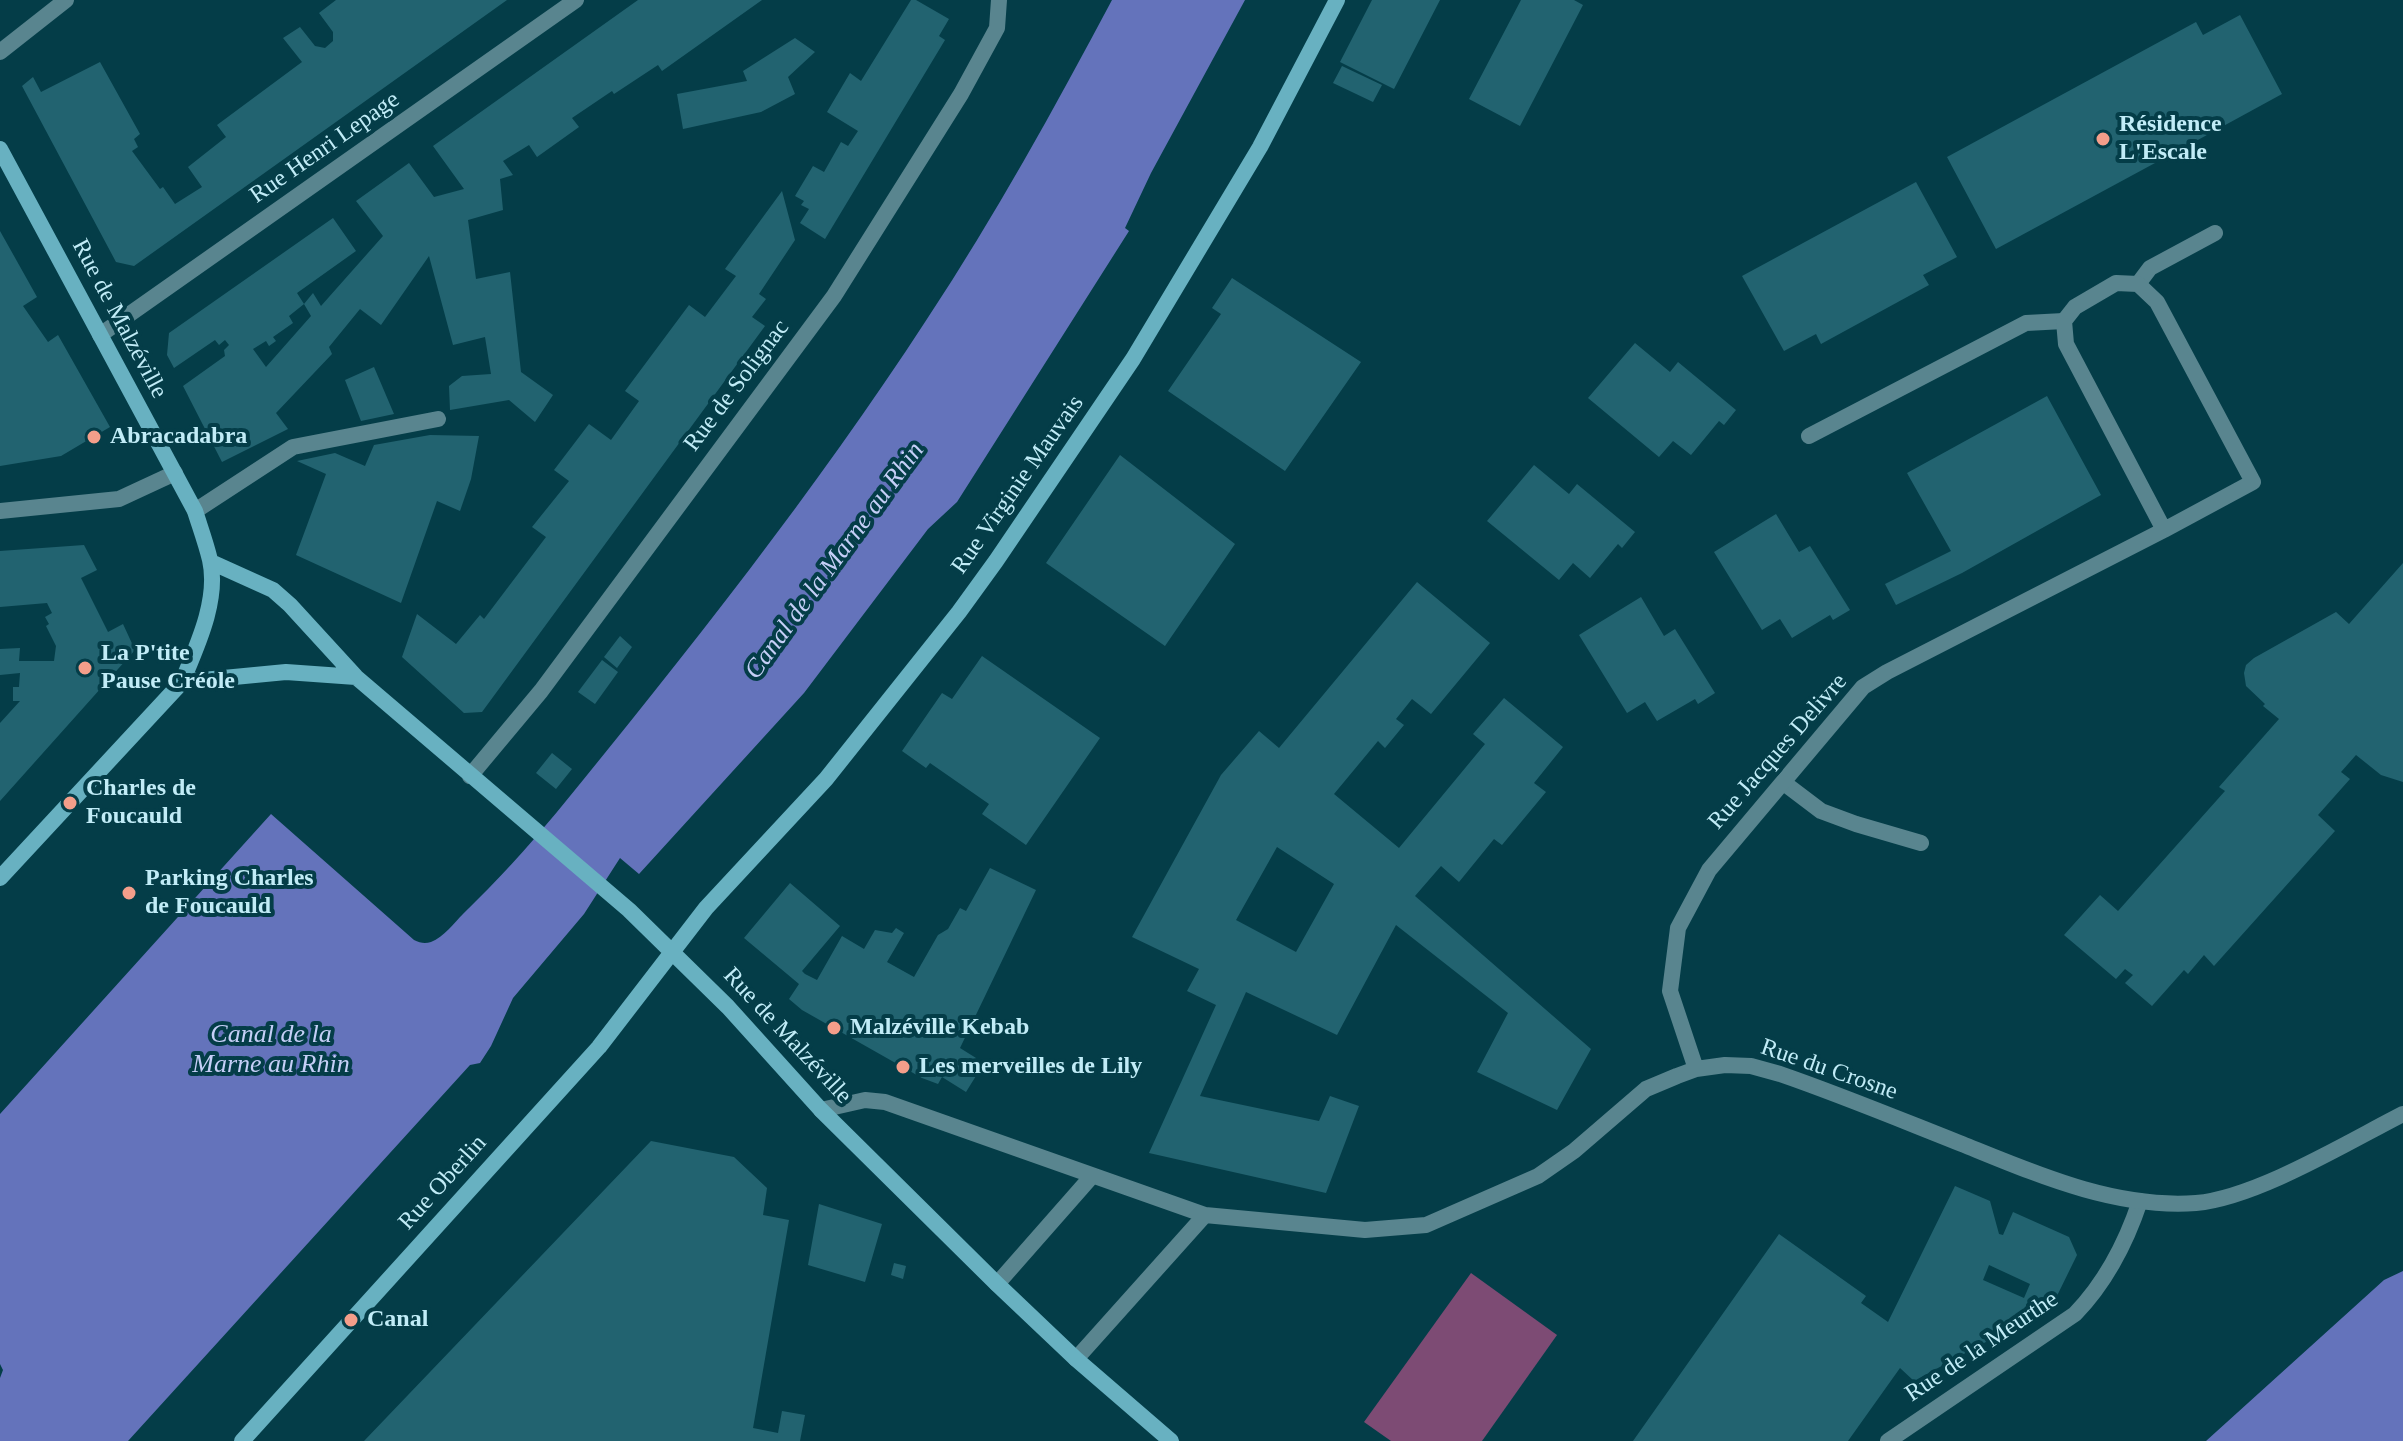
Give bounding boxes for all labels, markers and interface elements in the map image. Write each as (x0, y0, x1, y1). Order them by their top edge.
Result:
street label: Rue Henri Lepage (245, 86, 405, 210)
place label: Résidence L'Escale (2119, 111, 2222, 167)
marker: Résidence L'Escale (2094, 130, 2112, 148)
street label: Rue de Malzéville (65, 235, 173, 403)
street label: Rue de Solignac (678, 315, 796, 457)
street label: Rue Virginie Mauvais (946, 390, 1090, 580)
place label: Abracadabra (110, 423, 247, 451)
marker: Abracadabra (85, 428, 103, 446)
water label: Canal de la Marne au Rhin (739, 436, 931, 686)
place label: La P'tite Pause Créole (101, 640, 235, 696)
marker: La P'tite Pause Créole (76, 659, 94, 677)
street label: Rue Jacques Delivre (1702, 668, 1854, 836)
place label: Charles de Foucauld (86, 775, 196, 831)
marker: Charles de Foucauld (61, 794, 79, 812)
place label: Parking Charles de Foucauld (145, 865, 314, 921)
marker: Parking Charles de Foucauld (120, 884, 138, 902)
street label: Rue de Malzéville (716, 962, 858, 1110)
place label: Malzéville Kebab (850, 1014, 1029, 1042)
water label: Canal de la Marne au Rhin (192, 1019, 350, 1080)
marker: Malzéville Kebab (825, 1019, 843, 1037)
street label: Rue du Crosne (1757, 1033, 1901, 1107)
place label: Les merveilles de Lily (919, 1053, 1142, 1081)
marker: Les merveilles de Lily (894, 1058, 912, 1076)
street label: Rue Oberlin (393, 1130, 493, 1236)
street label: Rue de la Meurthe (1900, 1285, 2064, 1409)
place label: Canal (367, 1306, 428, 1334)
marker: Canal (342, 1311, 360, 1329)

